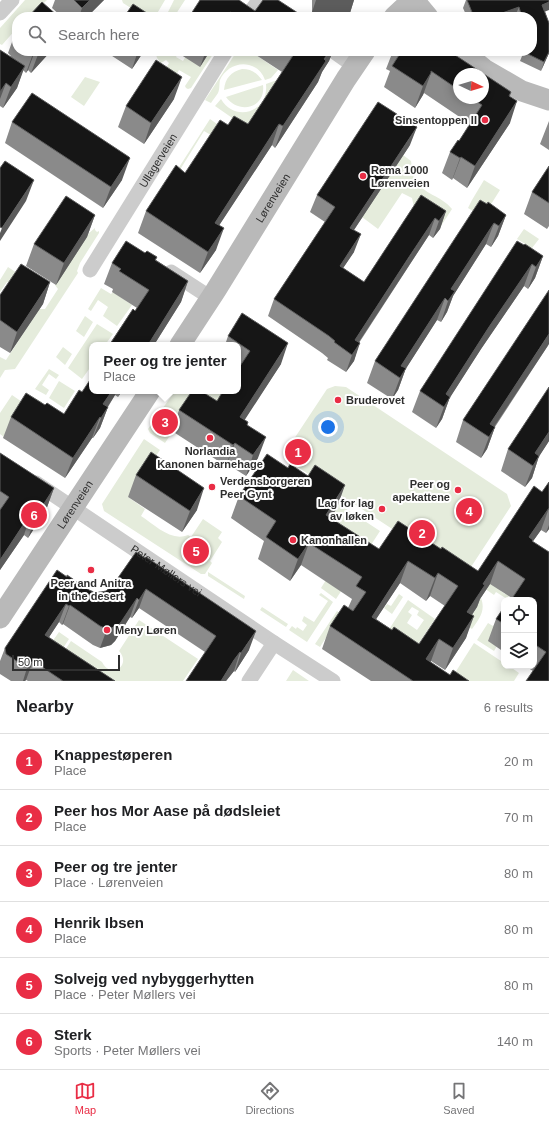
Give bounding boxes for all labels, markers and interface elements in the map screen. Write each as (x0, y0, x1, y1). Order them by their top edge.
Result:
search box (12, 12, 537, 56)
icon: search (26, 23, 48, 45)
text: Search here (58, 26, 140, 43)
north arrow (453, 68, 489, 104)
place label: Sinsentoppen II (395, 114, 477, 126)
marker: Sinsentoppen II (480, 115, 490, 125)
street label: Ullagerveien (137, 131, 179, 190)
place label: Rema 1000 Lørenveien (371, 164, 430, 189)
street label: Lørenveien (253, 171, 292, 224)
marker: Rema 1000 Lørenveien (358, 171, 368, 181)
popup (89, 342, 241, 394)
text: Peer og tre jenter (103, 352, 227, 369)
text: Place (103, 369, 136, 384)
place label: Bruderovet (346, 394, 405, 406)
marker: Bruderovet (333, 395, 343, 405)
pin: 3 (152, 407, 178, 437)
your location (318, 417, 338, 437)
marker: Norlandia Kanonen barnehage (205, 433, 215, 443)
pin: 1 (285, 437, 311, 467)
place label: Norlandia Kanonen barnehage (157, 445, 263, 470)
place label: Verdensborgeren Peer Gynt (220, 475, 311, 500)
street label: Lørenveien (55, 478, 95, 531)
place label: Peer og apekattene (393, 478, 450, 503)
marker: Verdensborgeren Peer Gynt (207, 482, 217, 492)
marker: Peer og apekattene (453, 485, 463, 495)
pin: 4 (456, 496, 482, 526)
place label: Lag for lag av løken (318, 497, 374, 522)
pin: 6 (21, 500, 47, 530)
marker: Lag for lag av løken (377, 504, 387, 514)
pin: 2 (409, 518, 435, 548)
place label: Kanonhallen (301, 534, 367, 546)
marker: Kanonhallen (288, 535, 298, 545)
pin: 5 (183, 536, 209, 566)
street label: Peter Møllers vei (129, 543, 204, 599)
marker: Peer and Anitra in the desert (86, 565, 96, 575)
place label: Peer and Anitra in the desert (51, 577, 132, 602)
map controls (501, 597, 537, 669)
button: locate (501, 597, 537, 633)
place label: Meny Løren (115, 624, 177, 636)
marker: Meny Løren (102, 625, 112, 635)
button: layers (501, 633, 537, 669)
scale bar (12, 653, 120, 672)
text: 50 m (18, 656, 42, 668)
text: Nearby (16, 697, 74, 716)
text: 6 results (484, 700, 533, 715)
text: Knappestøperen (54, 746, 172, 763)
text: 1 (25, 754, 33, 769)
text: 20 m (504, 754, 533, 769)
text: Place (54, 763, 87, 778)
text: Peer hos Mor Aase på dødsleiet (54, 802, 280, 819)
text: 2 (25, 810, 33, 825)
text: 70 m (504, 810, 533, 825)
text: Place (54, 819, 87, 834)
text: Peer og tre jenter (54, 858, 177, 875)
text: 3 (25, 866, 33, 881)
text: 80 m (504, 866, 533, 881)
text: Place · Lørenveien (54, 875, 163, 890)
text: Henrik Ibsen (54, 914, 144, 931)
text: 4 (25, 922, 33, 937)
text: 80 m (504, 922, 533, 937)
text: Place (54, 931, 87, 946)
text: Solvejg ved nybyggerhytten (54, 970, 254, 987)
text: 5 (25, 978, 33, 993)
text: 80 m (504, 978, 533, 993)
text: Place · Peter Møllers vei (54, 987, 196, 1002)
text: Sterk (54, 1026, 92, 1043)
text: 6 (25, 1034, 33, 1049)
text: 140 m (497, 1034, 533, 1049)
text: Sports · Peter Møllers vei (54, 1043, 201, 1058)
tab: Map (74, 1080, 96, 1116)
tab: Directions (245, 1080, 294, 1116)
tab: Saved (443, 1080, 474, 1116)

